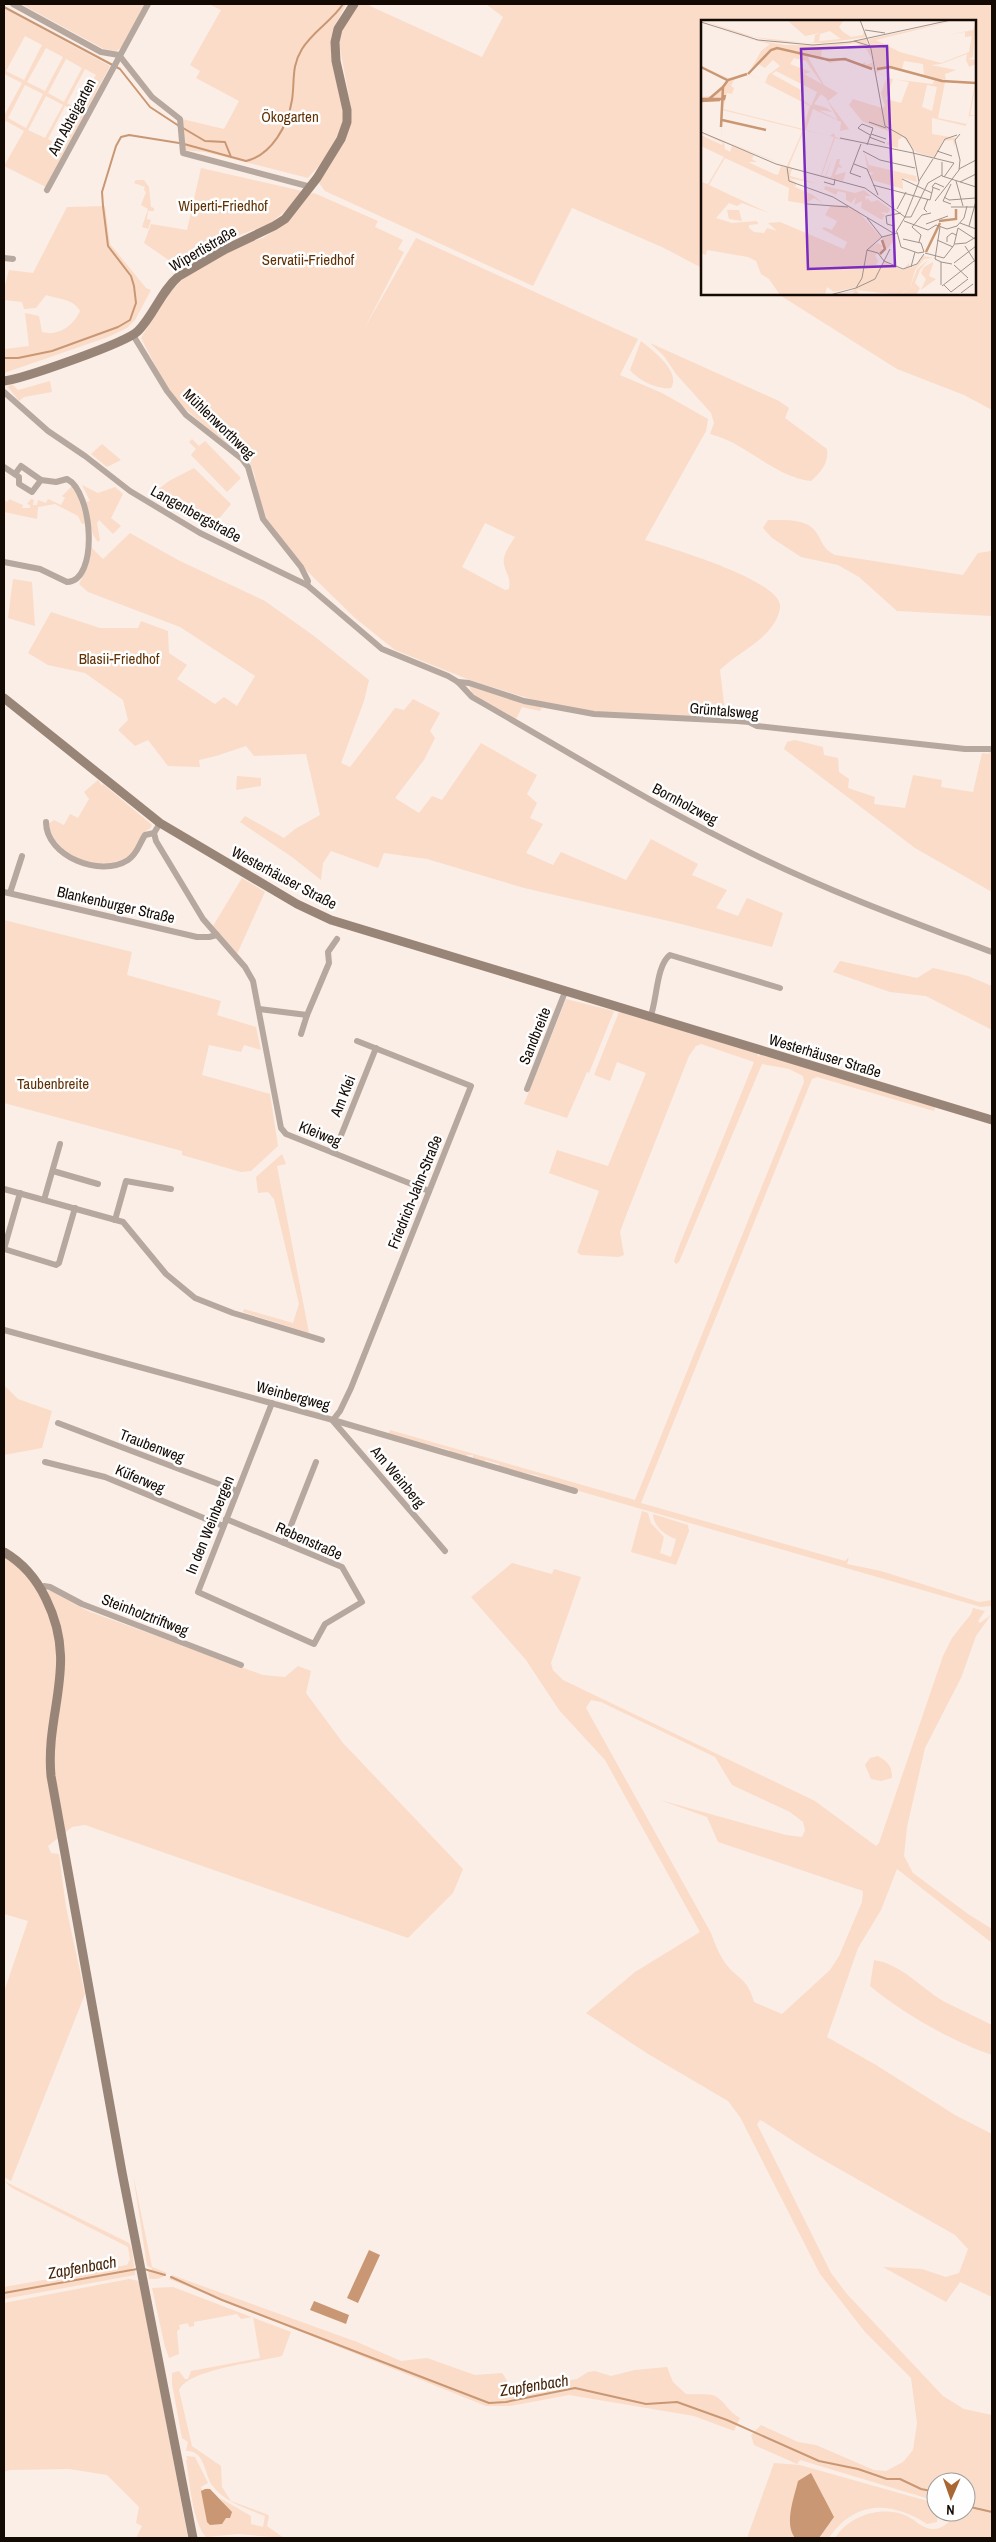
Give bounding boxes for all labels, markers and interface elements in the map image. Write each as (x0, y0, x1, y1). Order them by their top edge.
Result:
inset map (701, 20, 976, 295)
street label: Am Abteigarten (42, 74, 101, 160)
park label: Ökogarten (261, 106, 319, 127)
park label: Wiperti-Friedhof (178, 195, 268, 216)
street label: Wipertistraße (165, 221, 240, 276)
park label: Servatii-Friedhof (262, 249, 355, 270)
street label: Mühlenworthweg (179, 384, 260, 464)
street label: Langenbergstraße (147, 480, 245, 547)
park label: Blasii-Friedhof (79, 648, 160, 669)
street label: Grüntalsweg (689, 697, 760, 724)
street label: Bornholzweg (649, 778, 722, 830)
street label: Westerhäuser Straße (228, 841, 341, 914)
street label: Blankenburger Straße (55, 881, 177, 928)
street label: Sandbreite (514, 1004, 556, 1068)
street label: Westerhäuser Straße (766, 1028, 884, 1083)
street label: Am Klei (324, 1072, 360, 1121)
park label: Taubenbreite (17, 1073, 89, 1094)
street label: Kleiweg (296, 1116, 345, 1152)
street label: Friedrich-Jahn-Straße (382, 1132, 447, 1252)
street label: Weinbergweg (254, 1376, 333, 1415)
street label: Traubenweg (117, 1424, 188, 1468)
street label: Am Weinberg (366, 1440, 431, 1512)
street label: Küferweg (112, 1459, 168, 1498)
street label: In den Weinbergen (180, 1472, 239, 1577)
street label: Rebenstraße (272, 1516, 346, 1565)
street label: Steinholztriftweg (99, 1588, 192, 1641)
water label: Zapfenbach (45, 2250, 118, 2284)
water label: Zapfenbach (497, 2369, 570, 2401)
north arrow (926, 2472, 976, 2522)
text: N (946, 2501, 955, 2519)

